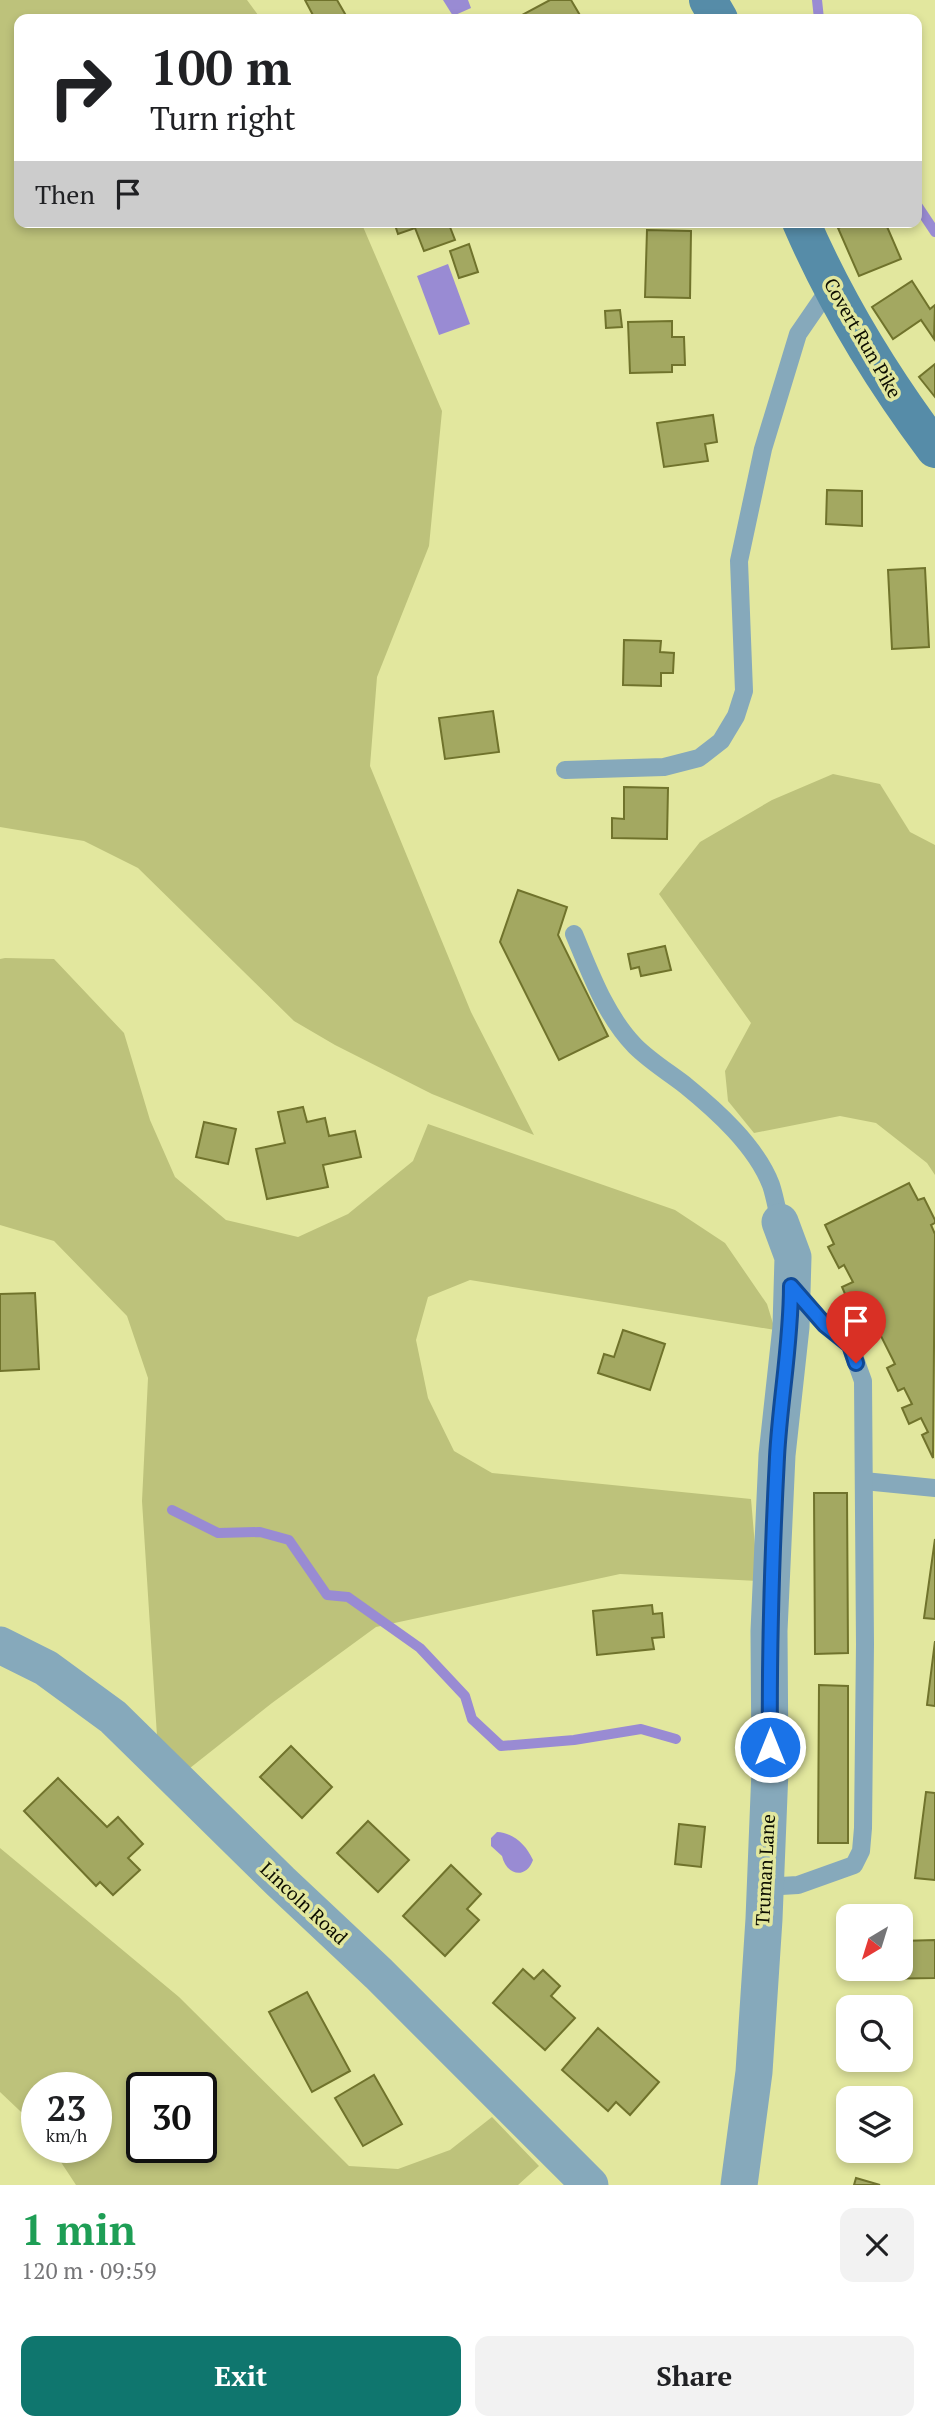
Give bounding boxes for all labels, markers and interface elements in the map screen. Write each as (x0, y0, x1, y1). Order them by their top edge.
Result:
text: 100 m (150, 34, 292, 99)
icon: right (35, 42, 126, 133)
text: Turn right (150, 97, 296, 139)
icon: arrive (109, 175, 147, 213)
text: Then (35, 177, 95, 211)
street label: Covert Run Pike (819, 273, 908, 402)
pin (826, 1291, 886, 1363)
icon: arrive (837, 1302, 875, 1340)
position arrow (733, 1710, 807, 1784)
street label: Truman Lane (749, 1813, 780, 1927)
street label: Lincoln Road (255, 1856, 354, 1950)
north arrow (836, 1904, 914, 1981)
map controls (836, 1904, 913, 2163)
button: search (836, 1995, 913, 2072)
speed limit sign: 30 (126, 2072, 217, 2163)
text: 23 (47, 2085, 86, 2131)
button: layers (836, 2086, 913, 2163)
text: km/h (46, 2123, 87, 2147)
text: 1 min (21, 2201, 136, 2257)
button: close (840, 2208, 914, 2282)
text: 120 m · 09:59 (21, 2255, 156, 2286)
button: Exit (21, 2336, 461, 2416)
button: Share (475, 2336, 914, 2416)

